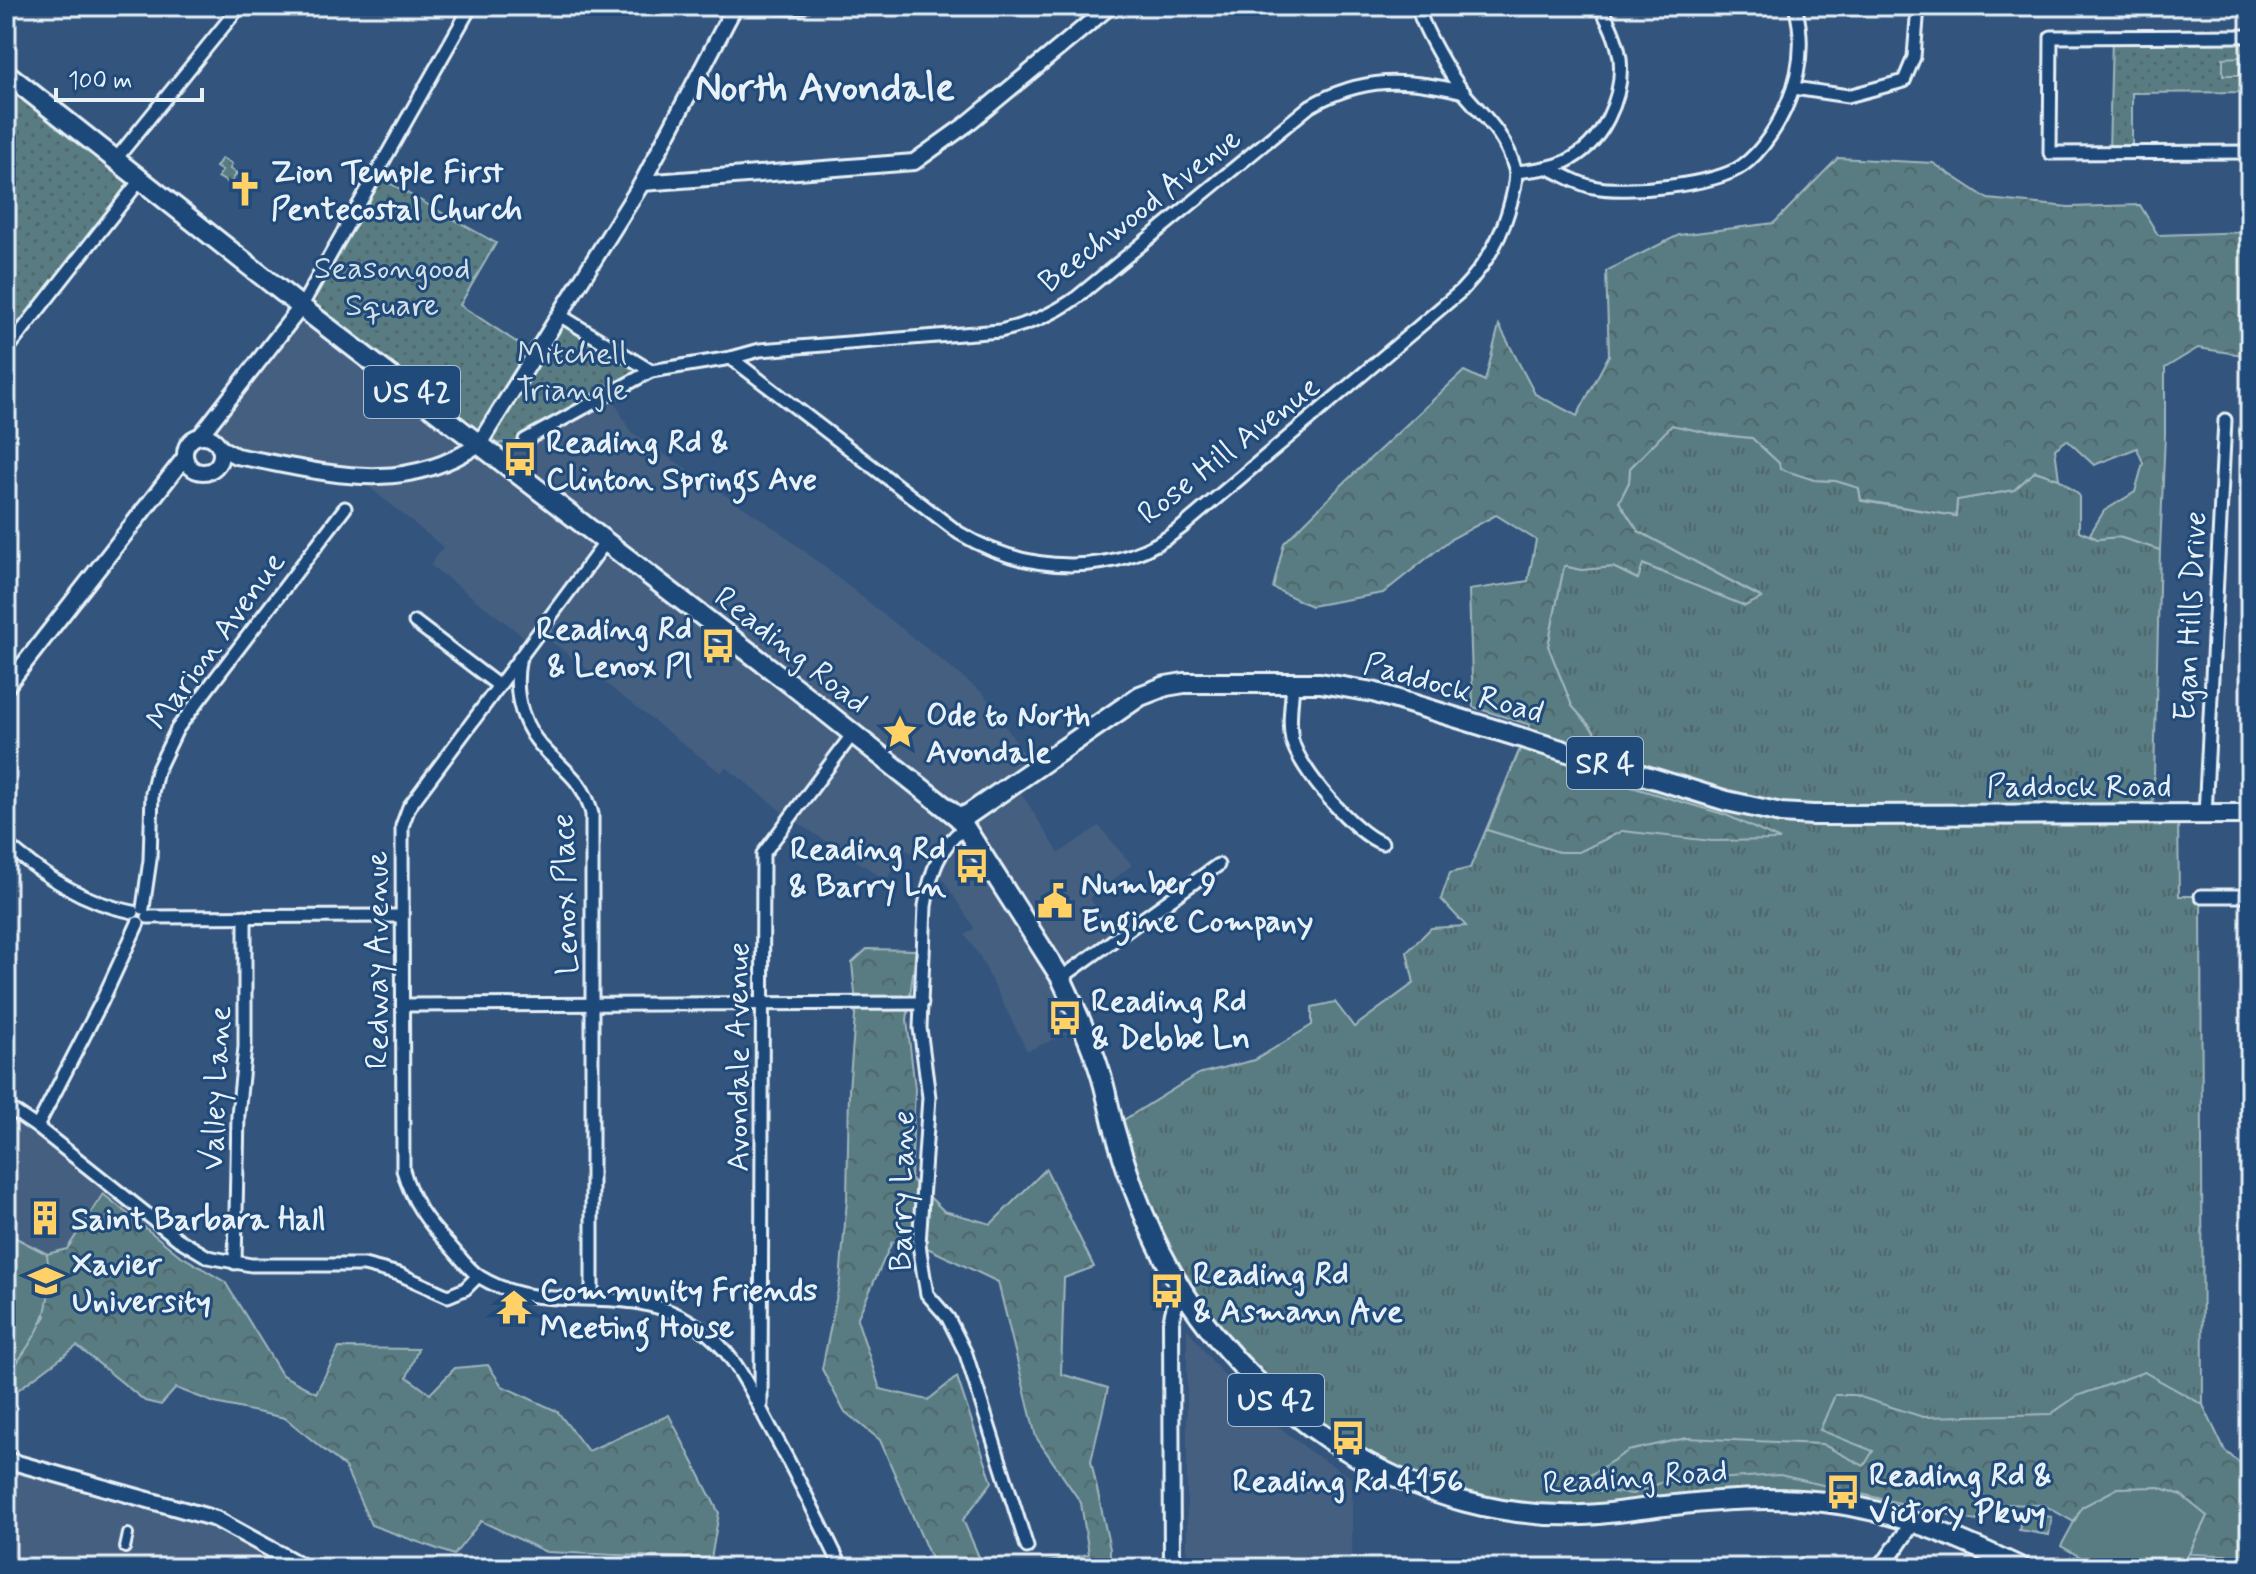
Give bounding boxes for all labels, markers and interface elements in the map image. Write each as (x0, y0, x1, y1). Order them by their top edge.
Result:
scale bar (56, 52, 202, 102)
district label: North Avondale (695, 63, 955, 115)
text: 100 m (68, 66, 132, 97)
street label: Beechwood Avenue (1030, 118, 1250, 303)
place label: Zion Temple First Pentecostal Church (271, 152, 522, 231)
church icon: Zion Temple First Pentecostal Church (226, 170, 264, 208)
park label: Seasongood Square (314, 248, 470, 327)
park label: Mitchell Triangle (516, 333, 628, 412)
road number: US 42 (364, 366, 460, 418)
street label: Rose Hill Avenue (1129, 366, 1329, 535)
place label: Reading Rd & Clinton Springs Ave (546, 422, 817, 505)
bus stop icon: Reading Rd & Clinton Springs Ave (501, 440, 539, 478)
street label: Egan Hills Drive (2165, 510, 2217, 722)
street label: Marion Avenue (137, 543, 296, 739)
street label: Reading Road (705, 577, 877, 724)
place label: Reading Rd & Lenox Pl (536, 609, 692, 688)
bus stop icon: Reading Rd & Lenox Pl (699, 627, 737, 665)
street label: Paddock Road (1359, 643, 1548, 735)
place label: Ode to North Avondale (926, 695, 1091, 774)
place icon: Ode to North Avondale (881, 713, 919, 751)
road number: SR 4 (1567, 737, 1643, 789)
street label: Paddock Road (1986, 766, 2172, 808)
street label: Lenox Place (542, 813, 590, 975)
place label: Reading Rd & Barry Ln (789, 829, 947, 908)
bus stop icon: Reading Rd & Barry Ln (953, 847, 991, 885)
street label: Redway Avenue (357, 851, 399, 1069)
place label: Number 9 Engine Company (1081, 864, 1313, 947)
public building icon: Number 9 Engine Company (1036, 882, 1074, 920)
street label: Avondale Avenue (718, 942, 760, 1172)
place label: Reading Rd & Debbe Ln (1091, 981, 1250, 1060)
bus stop icon: Reading Rd & Debbe Ln (1046, 999, 1084, 1037)
street label: Valley Lane (192, 1004, 242, 1172)
street label: Barry Lane (881, 1110, 925, 1272)
building icon: Saint Barbara Hall (26, 1199, 64, 1237)
place label: Saint Barbara Hall (71, 1199, 326, 1241)
place label: Xavier University (72, 1244, 211, 1323)
place label: Reading Rd & Asmann Ave (1193, 1254, 1403, 1333)
school or university icon: Xavier University (27, 1262, 65, 1300)
place label: Community Friends Meeting House (540, 1270, 818, 1353)
bus stop icon: Reading Rd & Asmann Ave (1148, 1272, 1186, 1310)
temple icon: Community Friends Meeting House (495, 1288, 533, 1326)
road number: US 42 (1228, 1374, 1324, 1426)
bus stop icon: Reading Rd 4156 (1329, 1419, 1367, 1457)
street label: Reading Road (1541, 1451, 1729, 1505)
place label: Reading Rd & Victory Pkwy (1869, 1455, 2052, 1534)
place label: Reading Rd 4156 (1233, 1461, 1463, 1504)
bus stop icon: Reading Rd & Victory Pkwy (1824, 1473, 1862, 1511)

